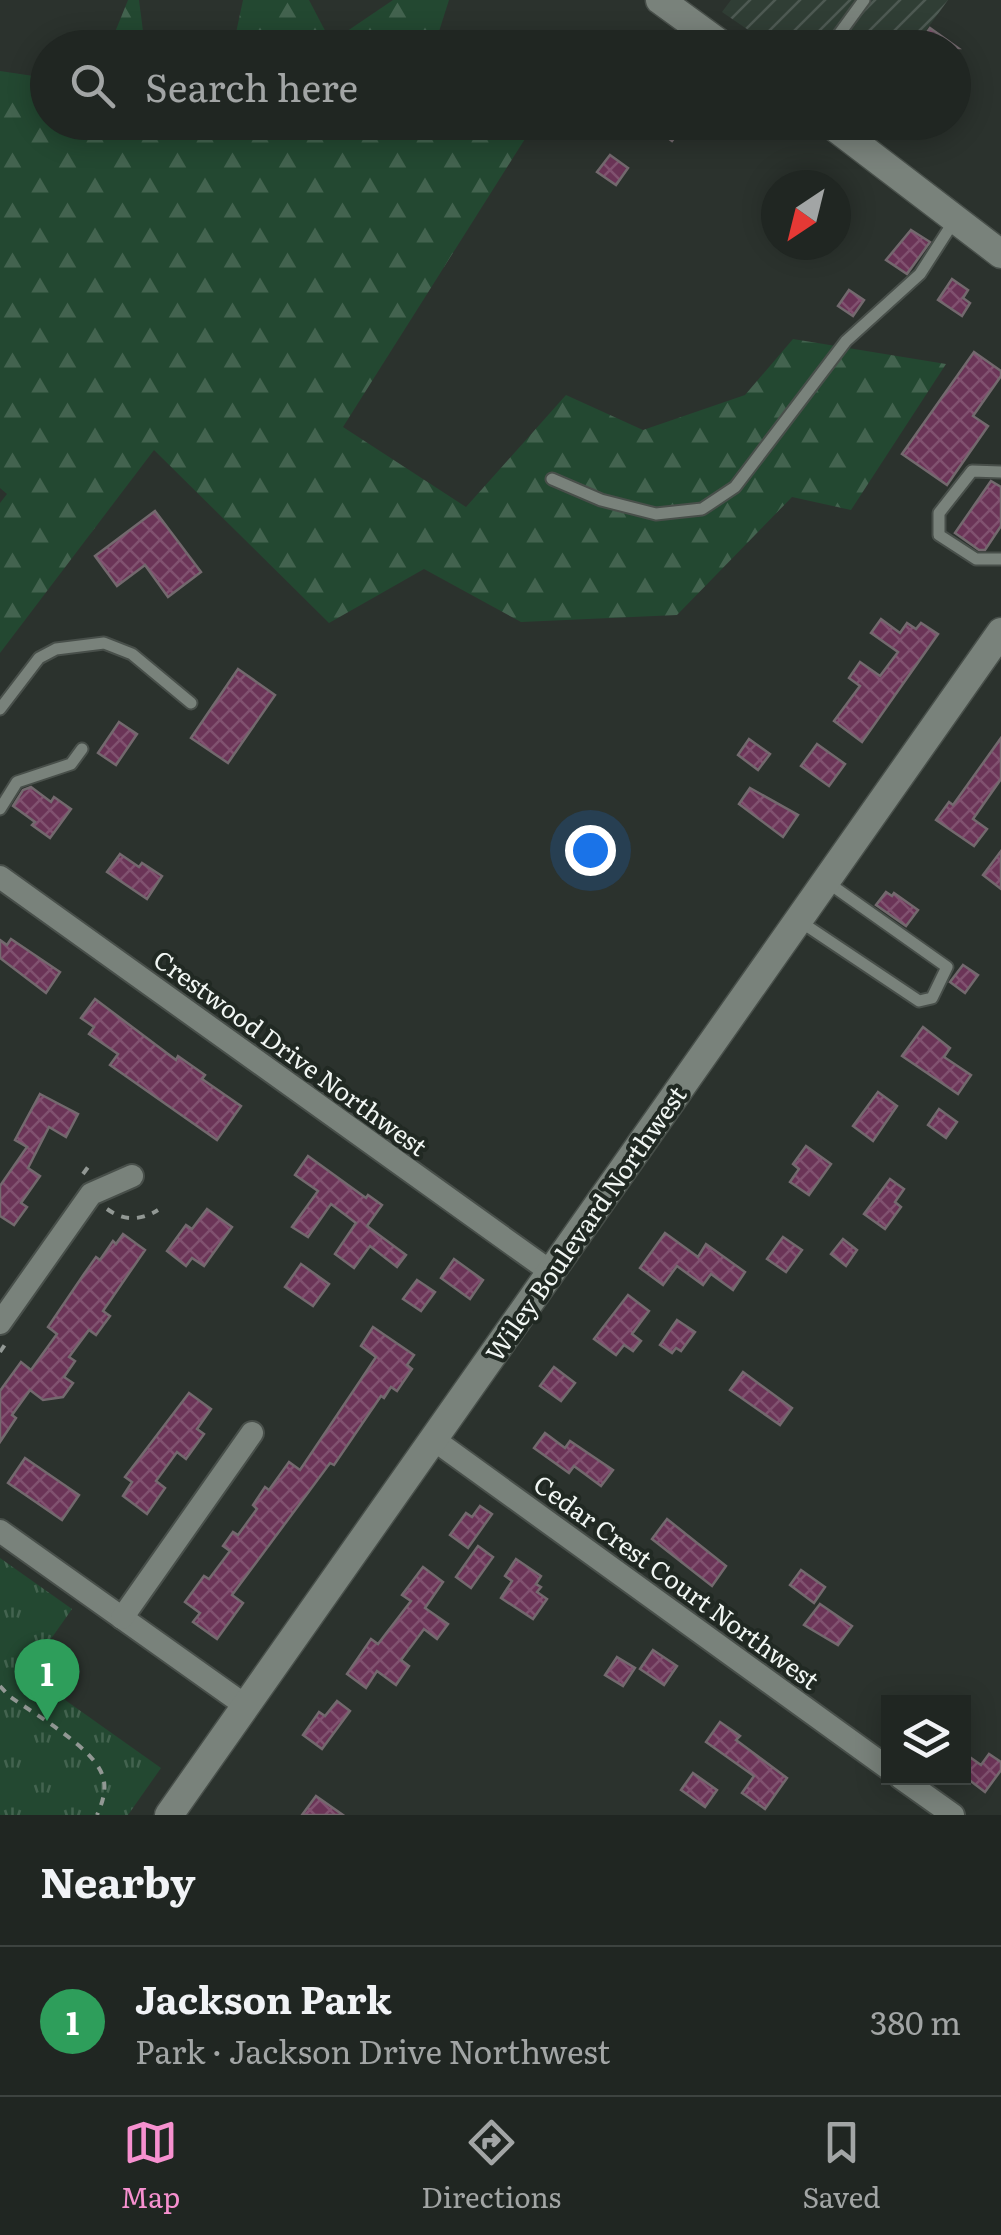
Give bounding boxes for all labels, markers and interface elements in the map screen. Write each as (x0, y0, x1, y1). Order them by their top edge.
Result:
search box (30, 30, 971, 140)
text: Search here (145, 57, 358, 114)
icon: search (65, 58, 120, 113)
north arrow (761, 170, 851, 260)
your location (565, 825, 616, 876)
street label: Crestwood Drive Northwest (147, 940, 435, 1164)
street label: Wiley Boulevard Northwest (476, 1078, 694, 1368)
street label: Cedar Crest Court Northwest (527, 1465, 827, 1697)
pin: 1 (15, 1638, 80, 1721)
map controls (881, 1695, 971, 1785)
button: layers (881, 1695, 971, 1785)
text: Nearby (40, 1849, 196, 1911)
text: Jackson Park (135, 1969, 392, 2026)
text: 1 (66, 1997, 79, 2045)
text: 380 m (870, 1997, 961, 2045)
text: Park · Jackson Drive Northwest (135, 2026, 610, 2074)
tab: Map (121, 2115, 180, 2217)
tab: Directions (421, 2115, 561, 2217)
tab: Saved (802, 2115, 880, 2217)

